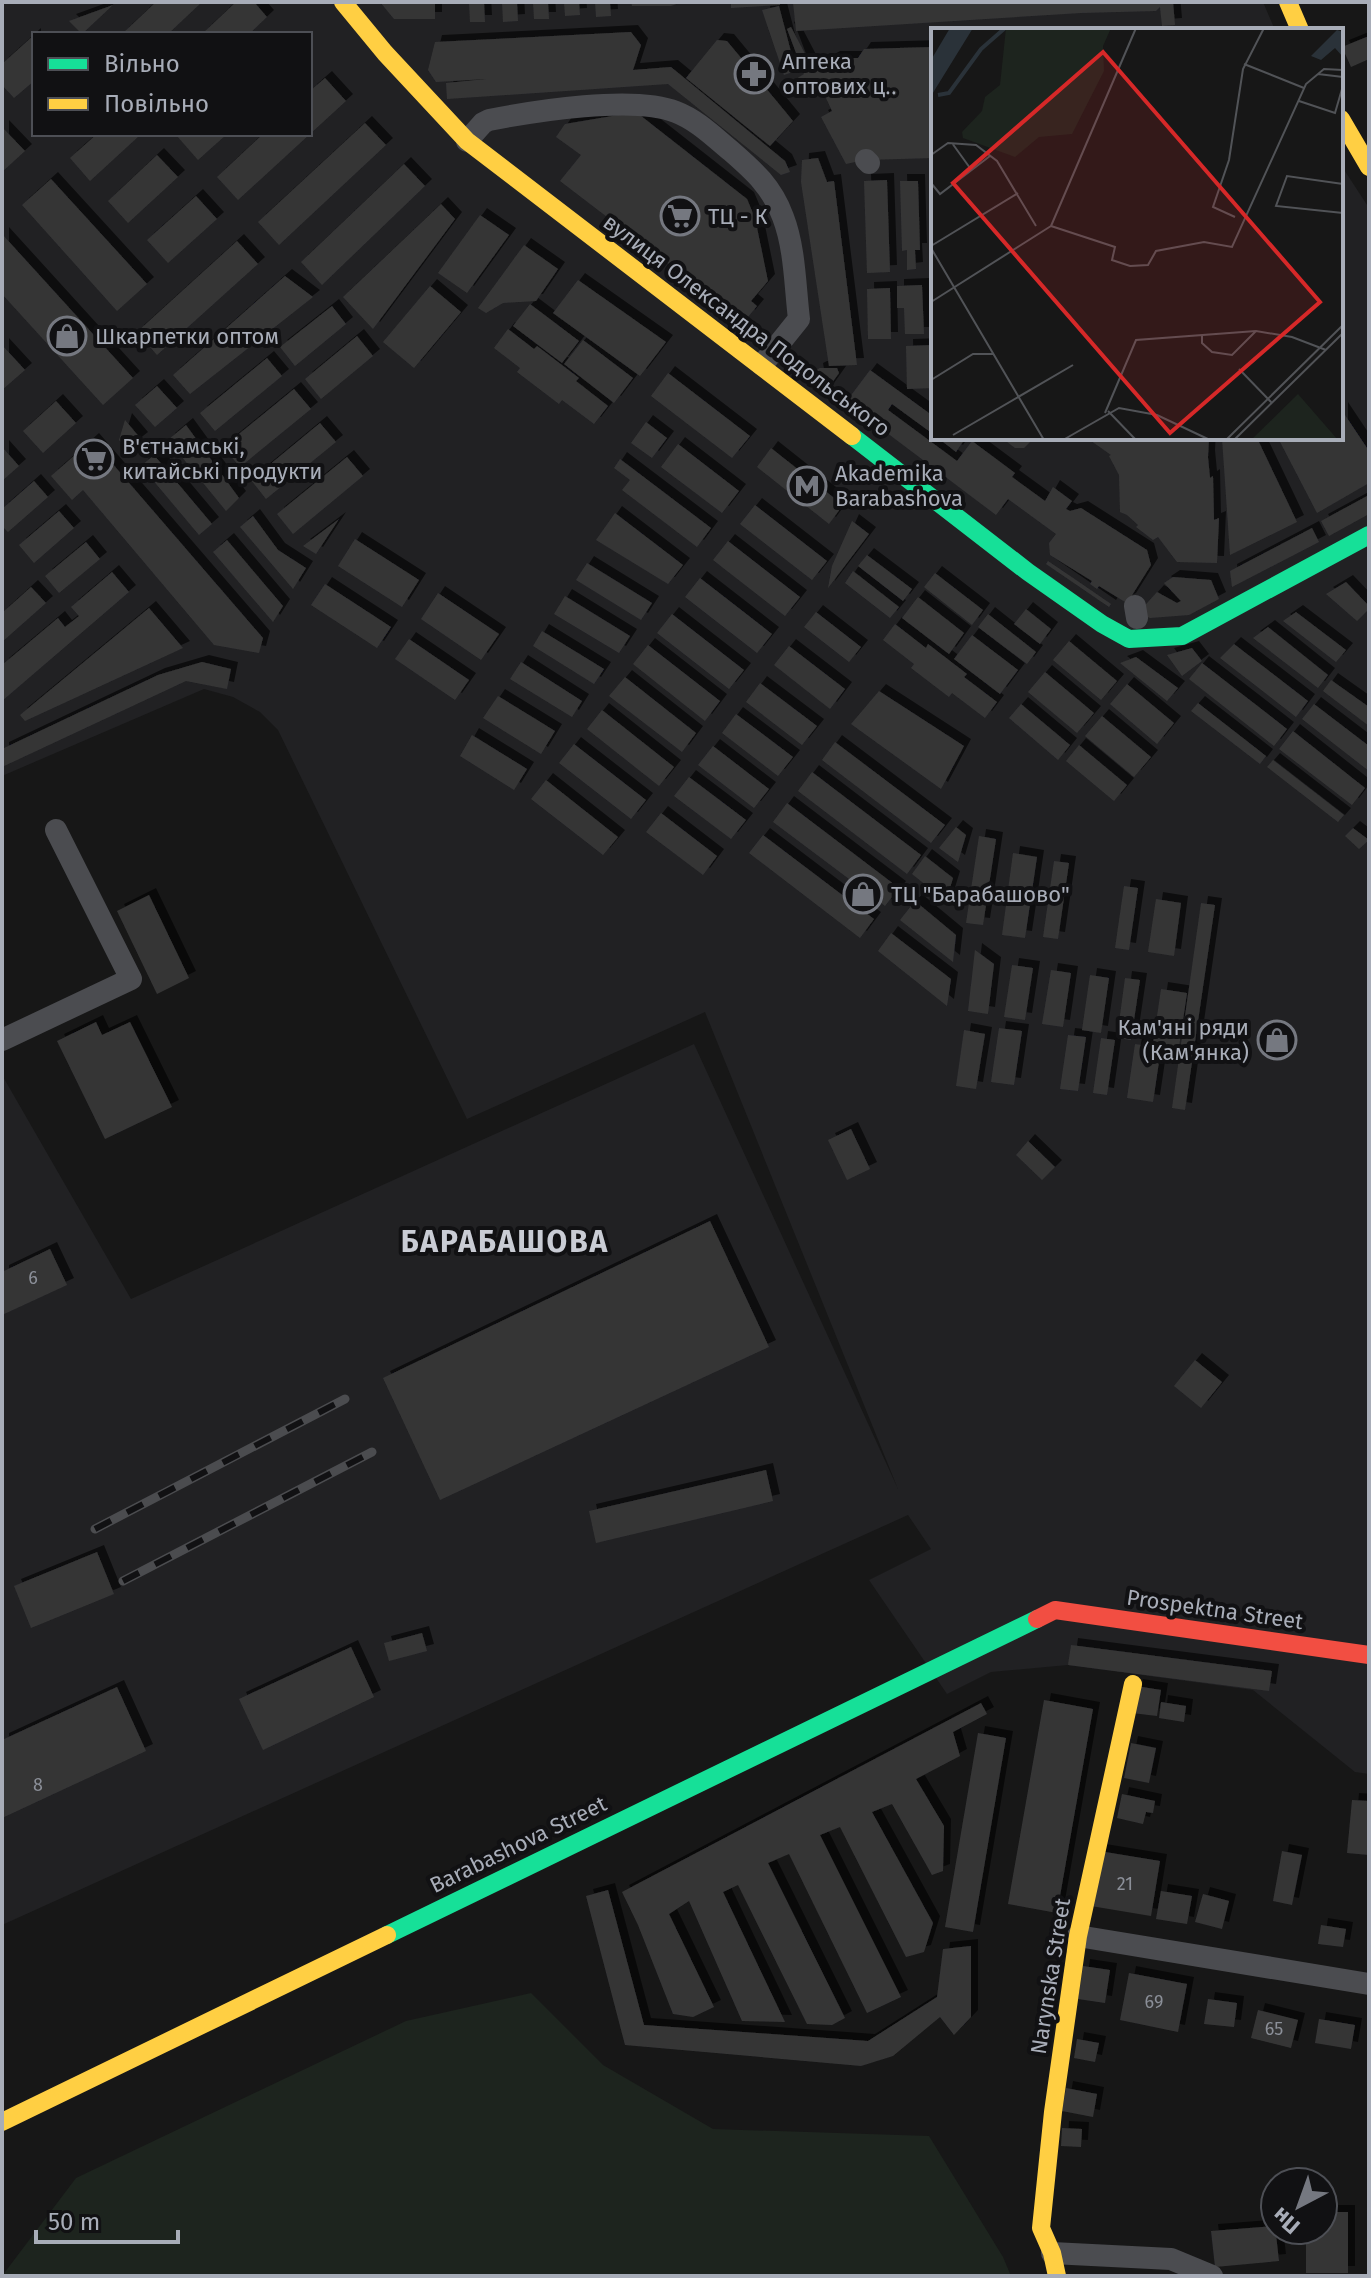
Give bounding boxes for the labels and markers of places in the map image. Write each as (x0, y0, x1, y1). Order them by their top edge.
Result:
place label: Аптека оптових ц‥ (782, 48, 897, 100)
pharmacy icon: Аптека оптових ц‥ (733, 53, 775, 95)
supermarket icon: ТЦ - К (659, 195, 701, 237)
place label: ТЦ - К (708, 203, 768, 230)
shop icon: Шкарпетки оптом (46, 315, 88, 357)
place label: Шкарпетки оптом (95, 323, 279, 350)
place label: В'єтнамські, китайські продукти (122, 433, 322, 485)
supermarket icon: В'єтнамські, китайські продукти (73, 438, 115, 480)
place label: Akademіka Barabashova (835, 460, 963, 512)
metro station icon: Akademіka Barabashova (786, 465, 828, 507)
shop icon: ТЦ "Барабашово" (842, 873, 884, 915)
place label: ТЦ "Барабашово" (891, 881, 1070, 908)
place label: Кам'яні ряди (Кам'янка) (1117, 1014, 1249, 1066)
shop icon: Кам'яні ряди (Кам'янка) (1256, 1019, 1298, 1061)

